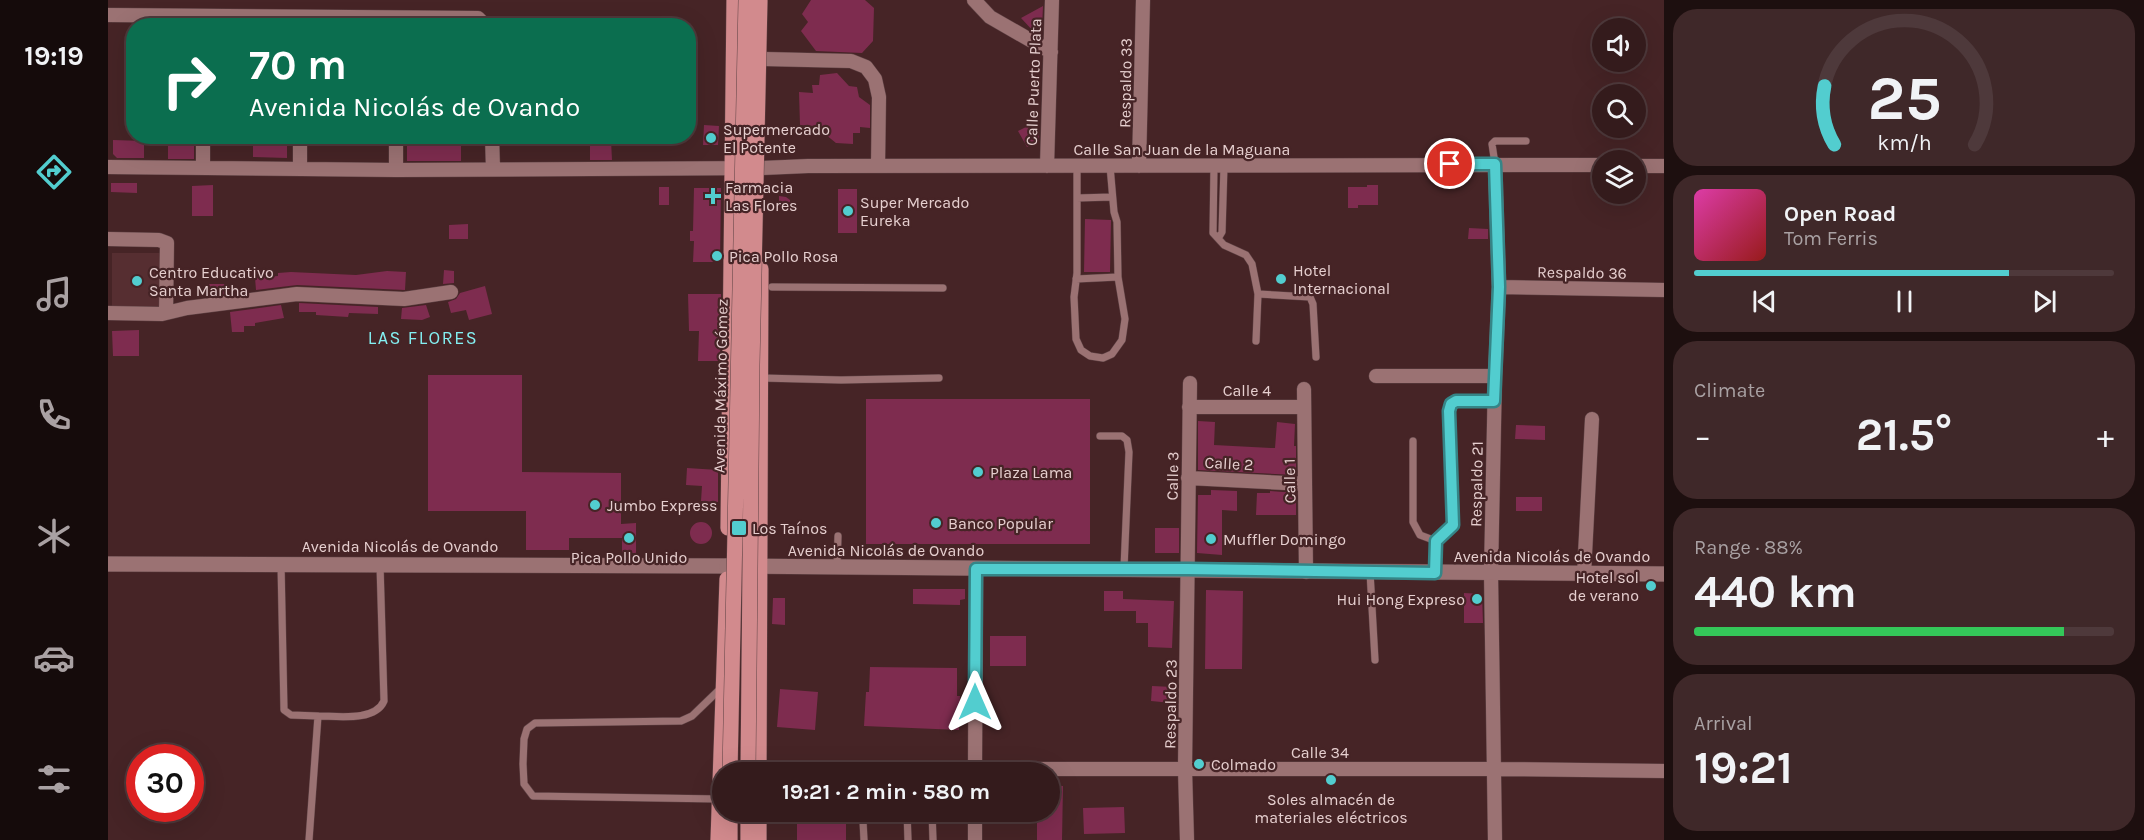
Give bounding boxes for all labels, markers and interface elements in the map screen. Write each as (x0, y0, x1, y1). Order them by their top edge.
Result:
street label: Calle Puerto Plata (1022, 18, 1045, 146)
map controls (1592, 18, 1646, 204)
button: sound (1592, 18, 1646, 72)
street label: Respaldo 33 (1115, 38, 1136, 128)
text: 19:19 (24, 40, 84, 72)
text: 70 m (249, 40, 347, 90)
icon: right (150, 42, 228, 120)
text: 25 (1867, 62, 1941, 135)
button: search (1592, 84, 1646, 138)
text: Avenida Nicolás de Ovando (249, 91, 580, 123)
place label: Supermercado El Potente (723, 120, 830, 157)
text: km/h (1877, 130, 1931, 155)
marker: Supermercado El Potente (704, 131, 718, 145)
pin (1424, 138, 1475, 189)
street label: Calle San Juan de la Maguana (1074, 140, 1290, 159)
icon: arrive (1433, 147, 1466, 180)
button: layers (1592, 150, 1646, 204)
icon: directions (33, 151, 75, 193)
place label: Farmacia Las Flores (725, 178, 798, 215)
marker: Farmacia Las Flores (706, 189, 720, 203)
place label: Super Mercado Eureka (860, 193, 969, 230)
text: Open Road (1784, 201, 1896, 227)
marker: Super Mercado Eureka (841, 204, 855, 218)
text: Tom Ferris (1784, 227, 1878, 250)
place label: Pica Pollo Rosa (729, 247, 838, 266)
marker: Pica Pollo Rosa (710, 249, 724, 263)
place label: Hotel Internacional (1293, 261, 1390, 298)
street label: Respaldo 36 (1537, 262, 1627, 283)
place label: Centro Educativo Santa Martha (149, 263, 274, 300)
marker: Hotel Internacional (1274, 272, 1288, 286)
icon: music (33, 273, 75, 315)
marker: Centro Educativo Santa Martha (130, 274, 144, 288)
icon: previous (1748, 285, 1781, 318)
icon: pause (1888, 285, 1921, 318)
icon: next (2028, 285, 2061, 318)
street label: Avenida Máximo Gómez (709, 299, 732, 473)
district label: LAS FLORES (368, 327, 478, 349)
text: Climate (1694, 379, 1765, 402)
street label: Calle 4 (1223, 381, 1271, 400)
icon: phone (33, 394, 75, 436)
text: 21.5° (1856, 409, 1952, 461)
text: − (1694, 417, 1711, 455)
text: + (2097, 417, 2114, 455)
street label: Respaldo 21 (1466, 441, 1487, 527)
street label: Calle 3 (1163, 451, 1182, 501)
street label: Calle 2 (1204, 453, 1254, 474)
street label: Calle 1 (1280, 458, 1299, 504)
place label: Plaza Lama (990, 463, 1072, 482)
marker: Plaza Lama (971, 465, 985, 479)
place label: Jumbo Express (607, 496, 717, 515)
marker: Jumbo Express (588, 498, 602, 512)
place label: Banco Popular (948, 514, 1053, 533)
icon: climate (33, 515, 75, 557)
marker: Banco Popular (929, 516, 943, 530)
marker: Los Taínos (730, 519, 748, 537)
place label: Los Taínos (752, 519, 827, 538)
place label: Muffler Domingo (1223, 530, 1346, 549)
marker: Pica Pollo Unido (622, 531, 636, 545)
marker: Muffler Domingo (1204, 532, 1218, 546)
text: Range · 88% (1694, 536, 1803, 559)
street label: Avenida Nicolás de Ovando (302, 537, 498, 556)
street label: Avenida Nicolás de Ovando (788, 541, 984, 560)
street label: Avenida Nicolás de Ovando (1454, 547, 1650, 566)
place label: Pica Pollo Unido (571, 548, 687, 567)
text: 440 km (1694, 566, 1857, 618)
place label: Hotel sol de verano (1568, 568, 1639, 605)
marker: Hotel sol de verano (1644, 579, 1658, 593)
place label: Hui Hong Expreso (1336, 590, 1465, 609)
marker: Hui Hong Expreso (1470, 592, 1484, 606)
icon: car (33, 637, 75, 679)
street label: Respaldo 23 (1160, 659, 1181, 749)
position arrow (943, 670, 1007, 734)
text: Arrival (1694, 712, 1753, 735)
text: 19:21 (1694, 742, 1793, 794)
street label: Calle 34 (1291, 743, 1349, 762)
speed limit sign: 30 (126, 744, 204, 822)
place label: Colmado (1211, 755, 1276, 774)
marker: Colmado (1192, 757, 1206, 771)
icon: filters (33, 758, 75, 800)
marker: Soles almacén de materiales eléctricos (1324, 773, 1338, 787)
text: 19:21 · 2 min · 580 m (782, 779, 990, 805)
place label: Soles almacén de materiales eléctricos (1254, 790, 1408, 827)

